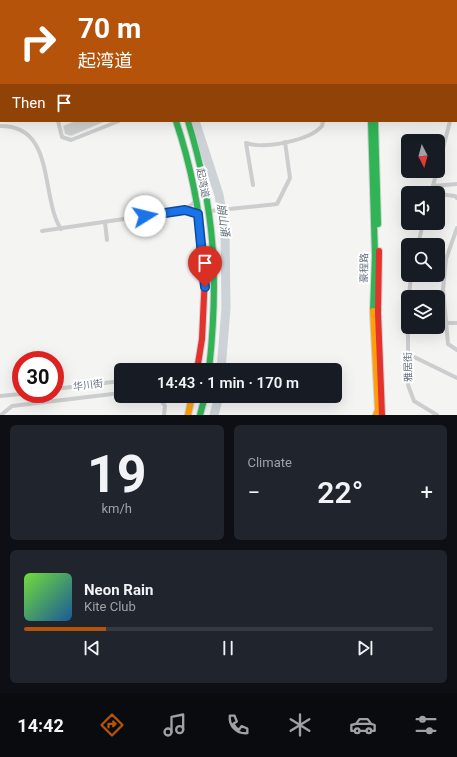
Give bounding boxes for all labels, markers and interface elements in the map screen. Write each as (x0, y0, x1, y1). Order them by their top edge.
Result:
text: 70 m (78, 12, 141, 45)
icon: right (12, 16, 64, 68)
text: 起湾道 (78, 50, 132, 71)
icon: arrive (53, 92, 75, 114)
text: Then (12, 94, 45, 112)
north arrow (401, 134, 445, 178)
map controls (401, 134, 445, 334)
street label: 起湾道 (195, 167, 211, 199)
button: sound (401, 186, 445, 230)
position arrow (124, 195, 166, 237)
water label: 崩山涌 (214, 203, 232, 239)
button: search (401, 238, 445, 282)
pin (188, 246, 222, 287)
icon: arrive (194, 252, 216, 274)
street label: 豪程路 (358, 253, 370, 283)
button: layers (401, 290, 445, 334)
speed limit sign: 30 (12, 351, 64, 403)
street label: 雅居街 (402, 352, 414, 382)
text: 14:43 · 1 min · 170 m (157, 374, 299, 392)
street label: 华川街 (72, 378, 104, 392)
text: 19 (87, 444, 147, 505)
text: Climate (248, 455, 292, 470)
text: 22° (317, 475, 363, 510)
text: − (248, 480, 260, 505)
text: + (421, 480, 433, 505)
text: km/h (101, 501, 132, 516)
text: Neon Rain (84, 581, 153, 599)
text: Kite Club (84, 599, 136, 614)
icon: previous (81, 637, 103, 659)
icon: pause (217, 637, 239, 659)
icon: next (354, 637, 376, 659)
icon: directions (98, 711, 126, 739)
icon: music (161, 711, 189, 739)
icon: phone (224, 711, 252, 739)
icon: climate (286, 711, 314, 739)
icon: car (349, 711, 377, 739)
icon: filters (412, 711, 440, 739)
text: 14:42 (17, 715, 64, 736)

